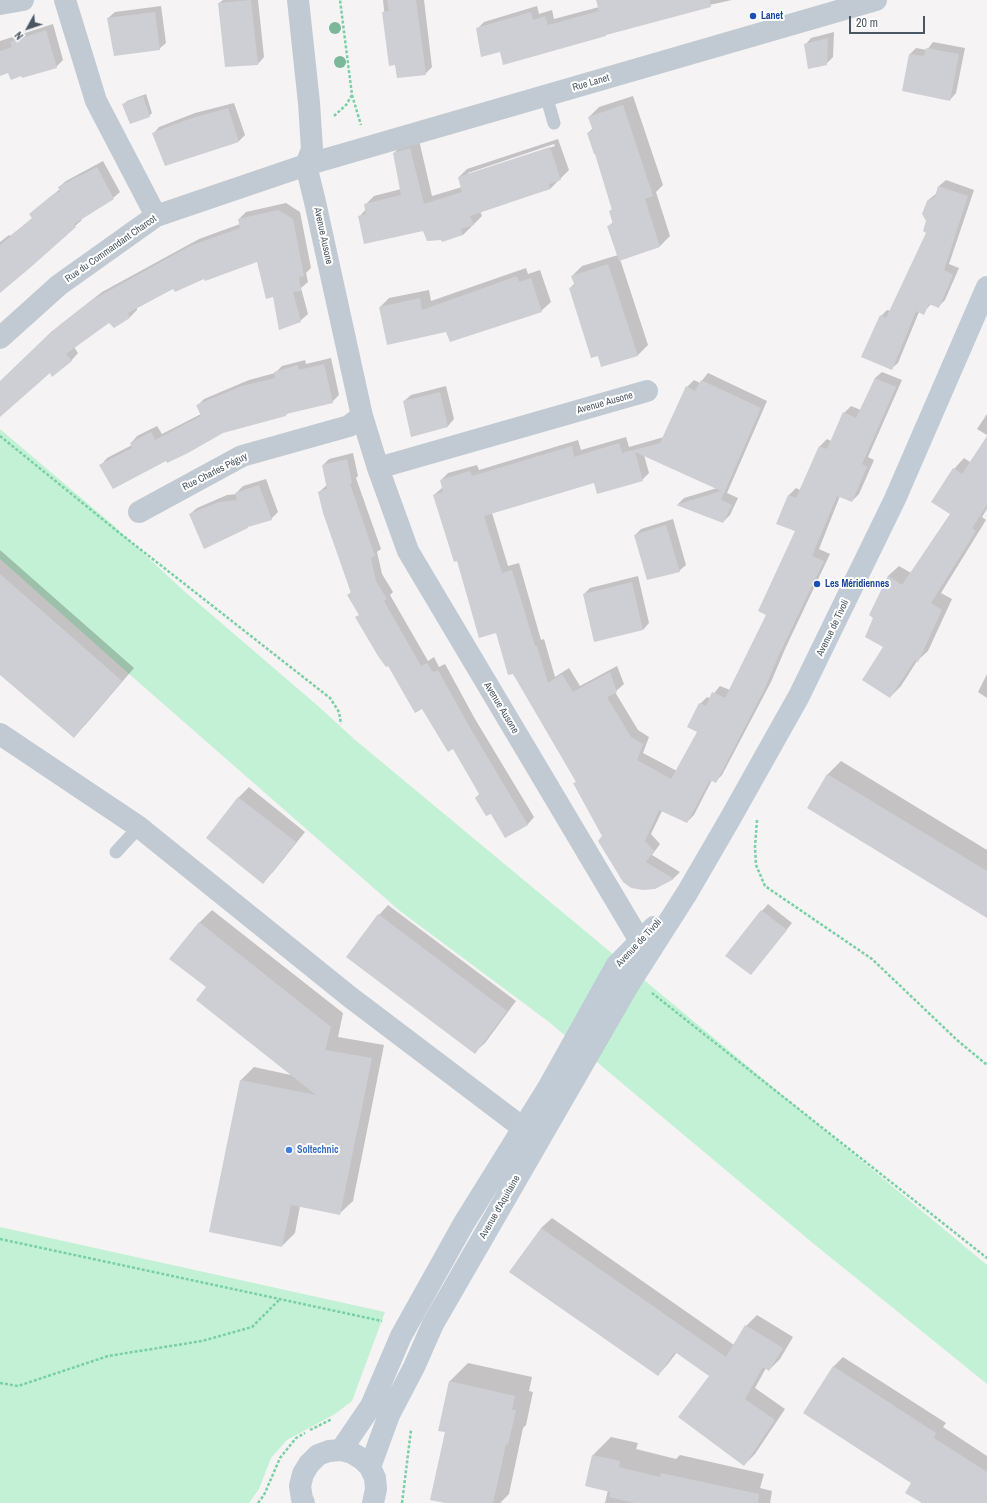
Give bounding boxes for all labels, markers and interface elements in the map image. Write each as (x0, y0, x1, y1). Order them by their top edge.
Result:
north arrow (8, 8, 48, 48)
scale bar (851, 8, 927, 34)
place label: Lanet (761, 10, 783, 22)
marker: Lanet (748, 11, 758, 21)
text: 20 m (856, 15, 878, 31)
text: N (11, 29, 26, 43)
street label: Rue Lanet (571, 72, 611, 94)
street label: Avenue Ausone (311, 207, 335, 265)
street label: Rue du Commandant Charcot (63, 213, 159, 285)
street label: Avenue Ausone (576, 389, 634, 417)
street label: Rue Charles Péguy (181, 451, 249, 493)
place label: Les Méridiennes (825, 578, 889, 590)
marker: Les Méridiennes (812, 579, 822, 589)
street label: Avenue de Tivoli (814, 598, 852, 658)
street label: Avenue Ausone (481, 680, 521, 736)
street label: Avenue de Tivoli (614, 917, 664, 969)
place label: Soltechnic (297, 1144, 338, 1156)
marker: Soltechnic (284, 1145, 294, 1155)
street label: Avenue d'Aquitaine (477, 1173, 523, 1241)

